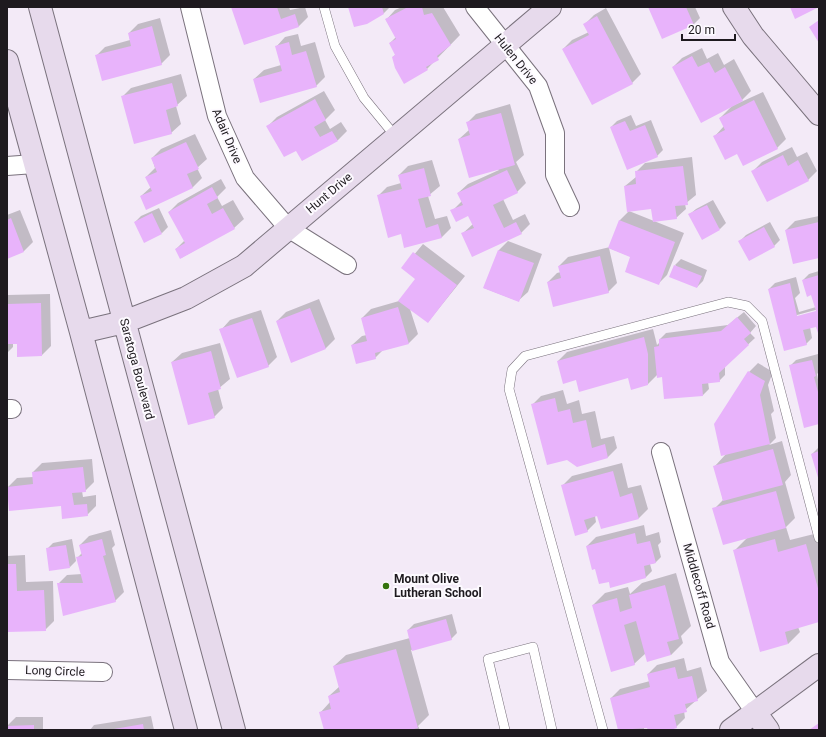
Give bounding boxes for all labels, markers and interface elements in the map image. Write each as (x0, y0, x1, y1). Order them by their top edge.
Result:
scale bar (682, 16, 735, 42)
text: 20 m (688, 23, 715, 37)
street label: Hulen Drive (491, 31, 541, 87)
street label: Adair Drive (209, 107, 245, 165)
street label: Hunt Drive (303, 170, 355, 216)
street label: Saratoga Boulevard (117, 317, 157, 421)
street label: Middlecoff Road (680, 542, 718, 630)
place label: Mount Olive Lutheran School (394, 572, 482, 600)
marker: Mount Olive Lutheran School (381, 581, 391, 591)
street label: Long Circle (25, 663, 85, 679)

